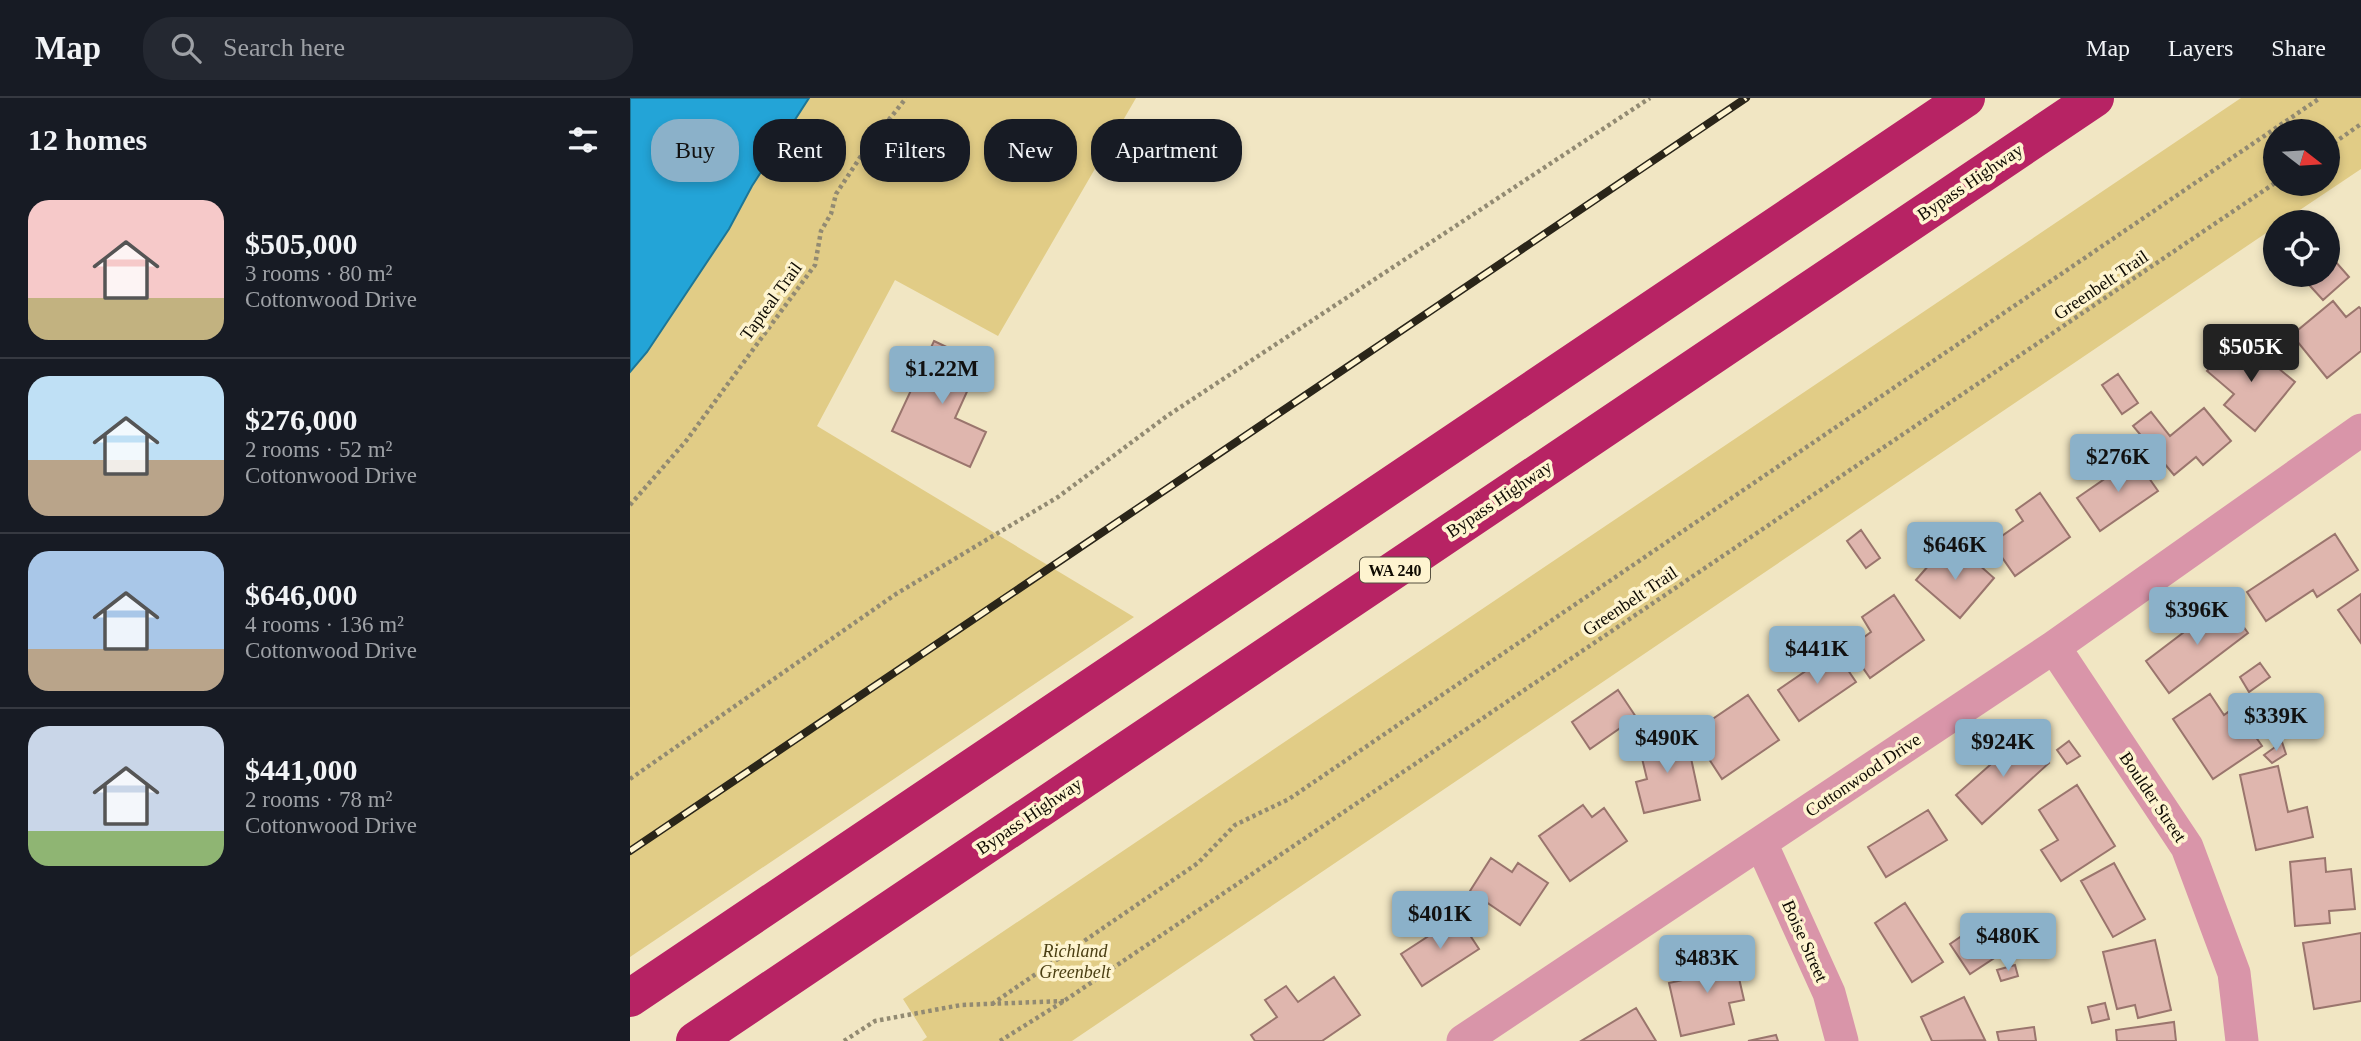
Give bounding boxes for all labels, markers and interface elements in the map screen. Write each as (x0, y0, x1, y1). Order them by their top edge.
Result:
search box (143, 17, 633, 80)
icon: search (167, 29, 205, 67)
text: Map (35, 30, 101, 66)
text: Search here (223, 33, 345, 62)
text: Map (2086, 35, 2130, 61)
text: Layers (2168, 35, 2233, 61)
text: Share (2271, 35, 2326, 61)
chip: Buy (651, 119, 739, 182)
chip: Rent (753, 119, 846, 182)
chip: Filters (860, 119, 970, 182)
chip: New (984, 119, 1077, 182)
chip: Apartment (1091, 119, 1242, 182)
north arrow (2263, 119, 2340, 196)
map controls (2263, 119, 2340, 287)
icon: filters (564, 121, 602, 159)
text: 12 homes (28, 123, 147, 156)
street label: Bypass Highway (1914, 139, 2026, 225)
button: locate (2263, 210, 2340, 287)
text: $505,000 (245, 227, 358, 260)
icon: home (84, 228, 168, 312)
street label: Greenbelt Trail (2050, 246, 2152, 324)
street label: Tapteal Trail (736, 258, 806, 344)
text: 3 rooms · 80 m² (245, 261, 392, 286)
text: Cottonwood Drive (245, 287, 417, 312)
pin: $505K (2202, 324, 2300, 384)
text: $505K (2219, 334, 2283, 359)
pin: $1.22M (885, 346, 999, 406)
text: $1.22M (905, 356, 979, 381)
text: $276,000 (245, 403, 358, 436)
icon: home (84, 404, 168, 488)
pin: $276K (2069, 434, 2167, 494)
text: 2 rooms · 52 m² (245, 437, 392, 462)
text: $276K (2086, 444, 2150, 469)
street label: Bypass Highway (1443, 456, 1555, 542)
text: Cottonwood Drive (245, 463, 417, 488)
pin: $646K (1906, 522, 2004, 582)
text: $646K (1923, 532, 1987, 557)
road number: WA 240 (1360, 558, 1430, 583)
street label: Greenbelt Trail (1579, 562, 1681, 640)
text: $646,000 (245, 578, 358, 611)
icon: home (84, 579, 168, 663)
pin: $396K (2148, 588, 2246, 647)
text: $396K (2165, 597, 2229, 622)
text: 4 rooms · 136 m² (245, 612, 404, 637)
pin: $441K (1768, 626, 1866, 686)
text: $441K (1785, 636, 1849, 661)
text: Cottonwood Drive (245, 638, 417, 663)
pin: $339K (2227, 694, 2325, 753)
text: $339K (2244, 703, 2308, 728)
pin: $490K (1618, 716, 1716, 775)
pin: $924K (1954, 720, 2052, 779)
text: $490K (1635, 725, 1699, 750)
street label: Cottonwood Drive (1802, 729, 1924, 821)
text: $924K (1971, 729, 2035, 754)
street label: Boulder Street (2115, 748, 2191, 846)
text: $441,000 (245, 753, 358, 786)
icon: home (84, 754, 168, 838)
street label: Bypass Highway (973, 773, 1085, 859)
text: 2 rooms · 78 m² (245, 787, 392, 812)
text: Cottonwood Drive (245, 813, 417, 838)
pin: $401K (1391, 892, 1489, 951)
street label: Boise Street (1778, 897, 1832, 985)
text: $401K (1408, 901, 1472, 926)
pin: $480K (1959, 914, 2057, 973)
text: $480K (1976, 923, 2040, 948)
pin: $483K (1658, 936, 1756, 995)
park label: Richland Greenbelt (1039, 941, 1112, 982)
text: $483K (1675, 945, 1739, 970)

